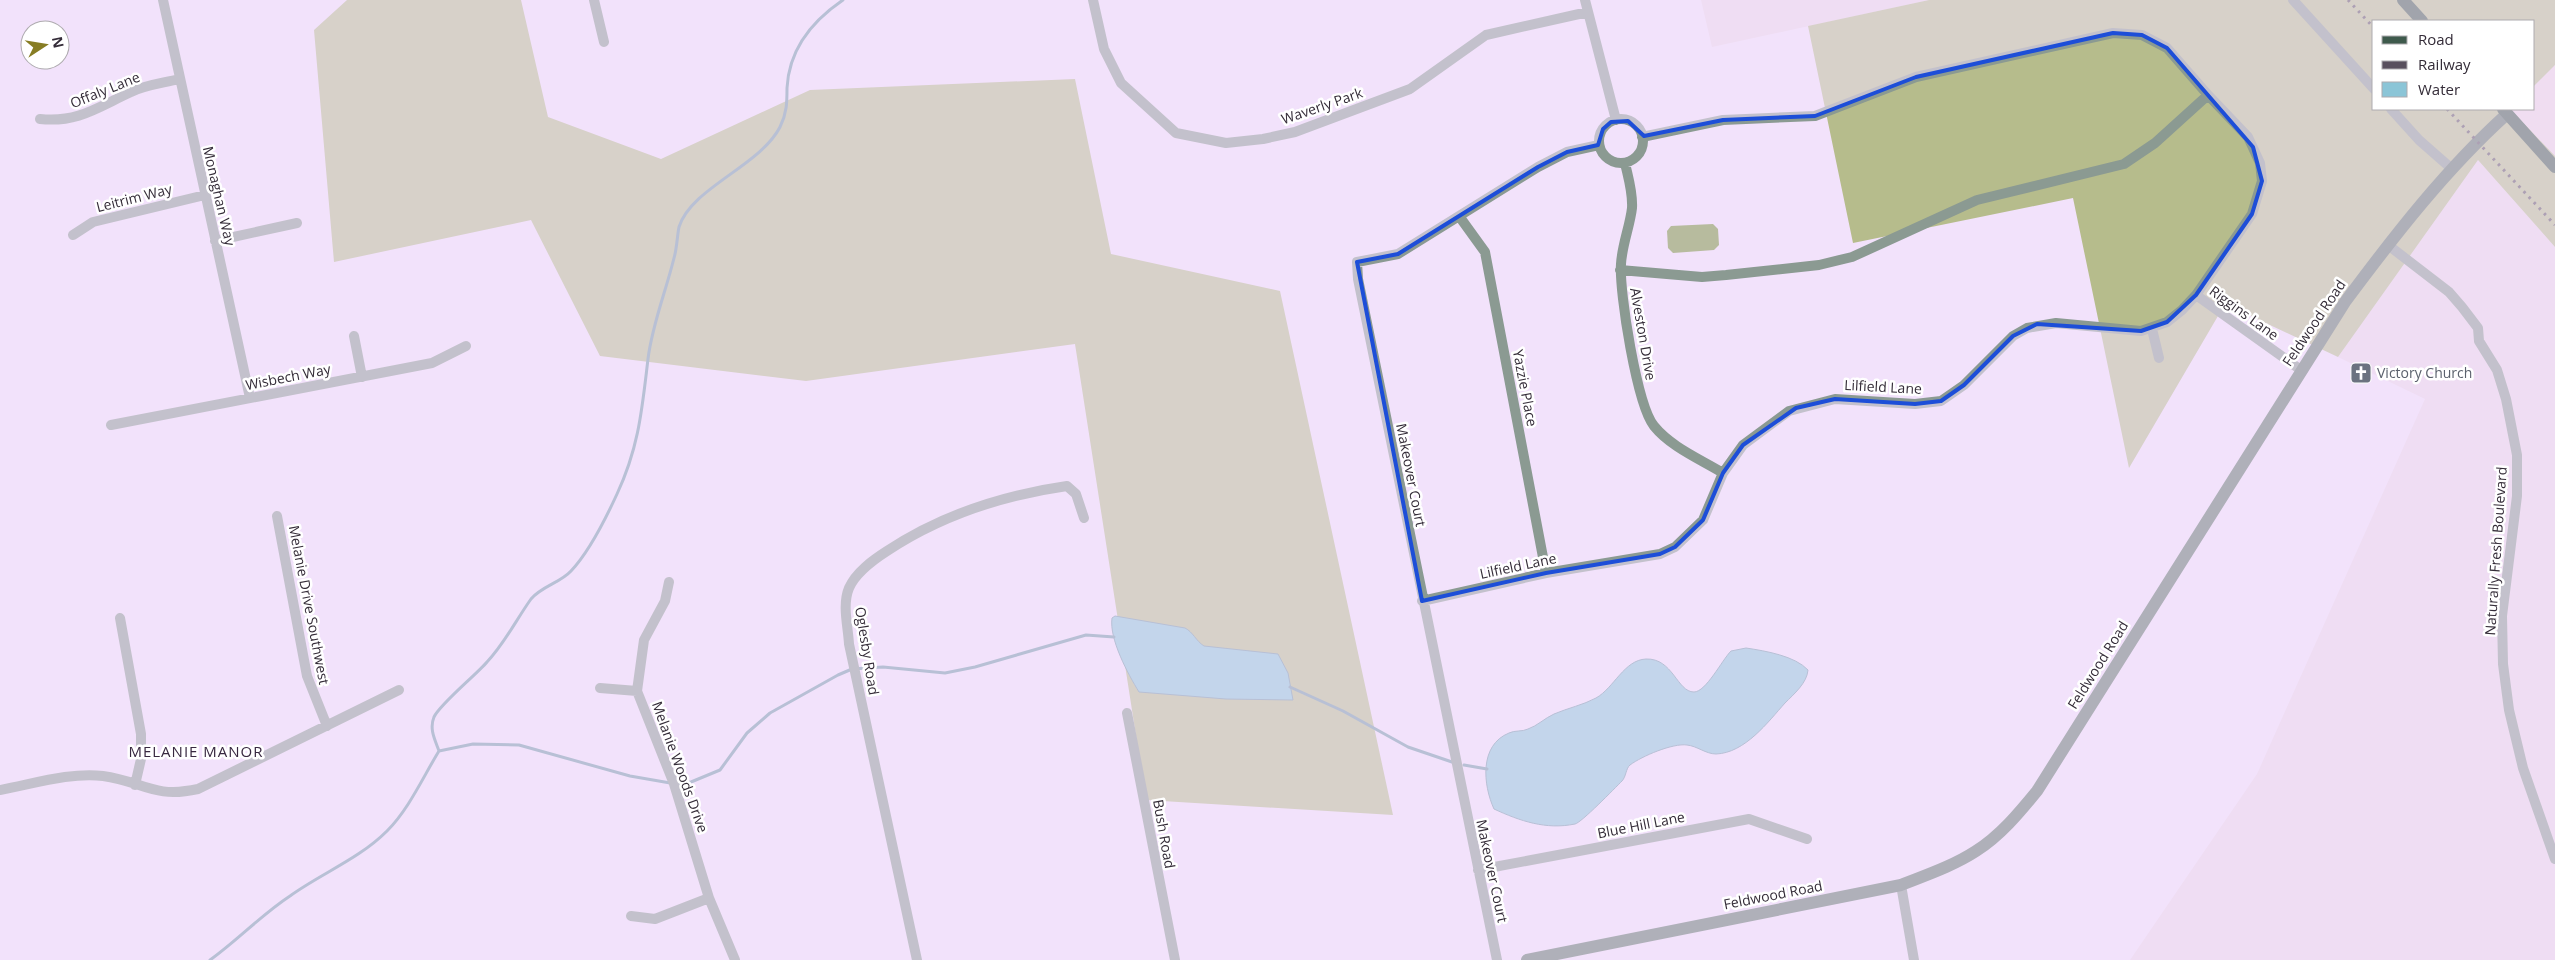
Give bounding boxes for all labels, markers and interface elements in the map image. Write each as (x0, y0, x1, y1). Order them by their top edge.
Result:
north arrow (20, 20, 70, 70)
legend (2372, 20, 2535, 110)
text: Road (2418, 29, 2454, 49)
text: N (48, 35, 69, 50)
text: Railway (2418, 54, 2471, 74)
street label: Offaly Lane (67, 67, 143, 112)
text: Water (2418, 79, 2460, 99)
street label: Waverly Park (1279, 83, 1366, 128)
street label: Monaghan Way (199, 144, 240, 248)
street label: Leitrim Way (94, 179, 175, 216)
street label: Feldwood Road (2278, 276, 2350, 370)
street label: Riggins Lane (2206, 281, 2283, 344)
street label: Alveston Drive (1626, 286, 1661, 382)
street label: Yazzie Place (1509, 348, 1542, 428)
street label: Wisbech Way (244, 359, 333, 394)
church icon: Victory Church (2349, 361, 2373, 385)
place label: Victory Church (2377, 363, 2472, 382)
street label: Lilfield Lane (1844, 375, 1922, 398)
street label: Makeover Court (1392, 422, 1431, 528)
street label: Naturally Fresh Boulevard (2480, 466, 2511, 636)
street label: Melanie Drive Southwest (285, 524, 334, 686)
street label: Lilfield Lane (1478, 548, 1558, 583)
street label: Oglesby Road (851, 605, 884, 696)
street label: Feldwood Road (2063, 617, 2132, 712)
street label: Melanie Woods Drive (648, 699, 713, 835)
district label: MELANIE MANOR (128, 741, 264, 761)
street label: Bush Road (1149, 798, 1180, 870)
street label: Blue Hill Lane (1596, 807, 1686, 842)
street label: Makeover Court (1472, 818, 1513, 924)
street label: Feldwood Road (1722, 876, 1824, 913)

